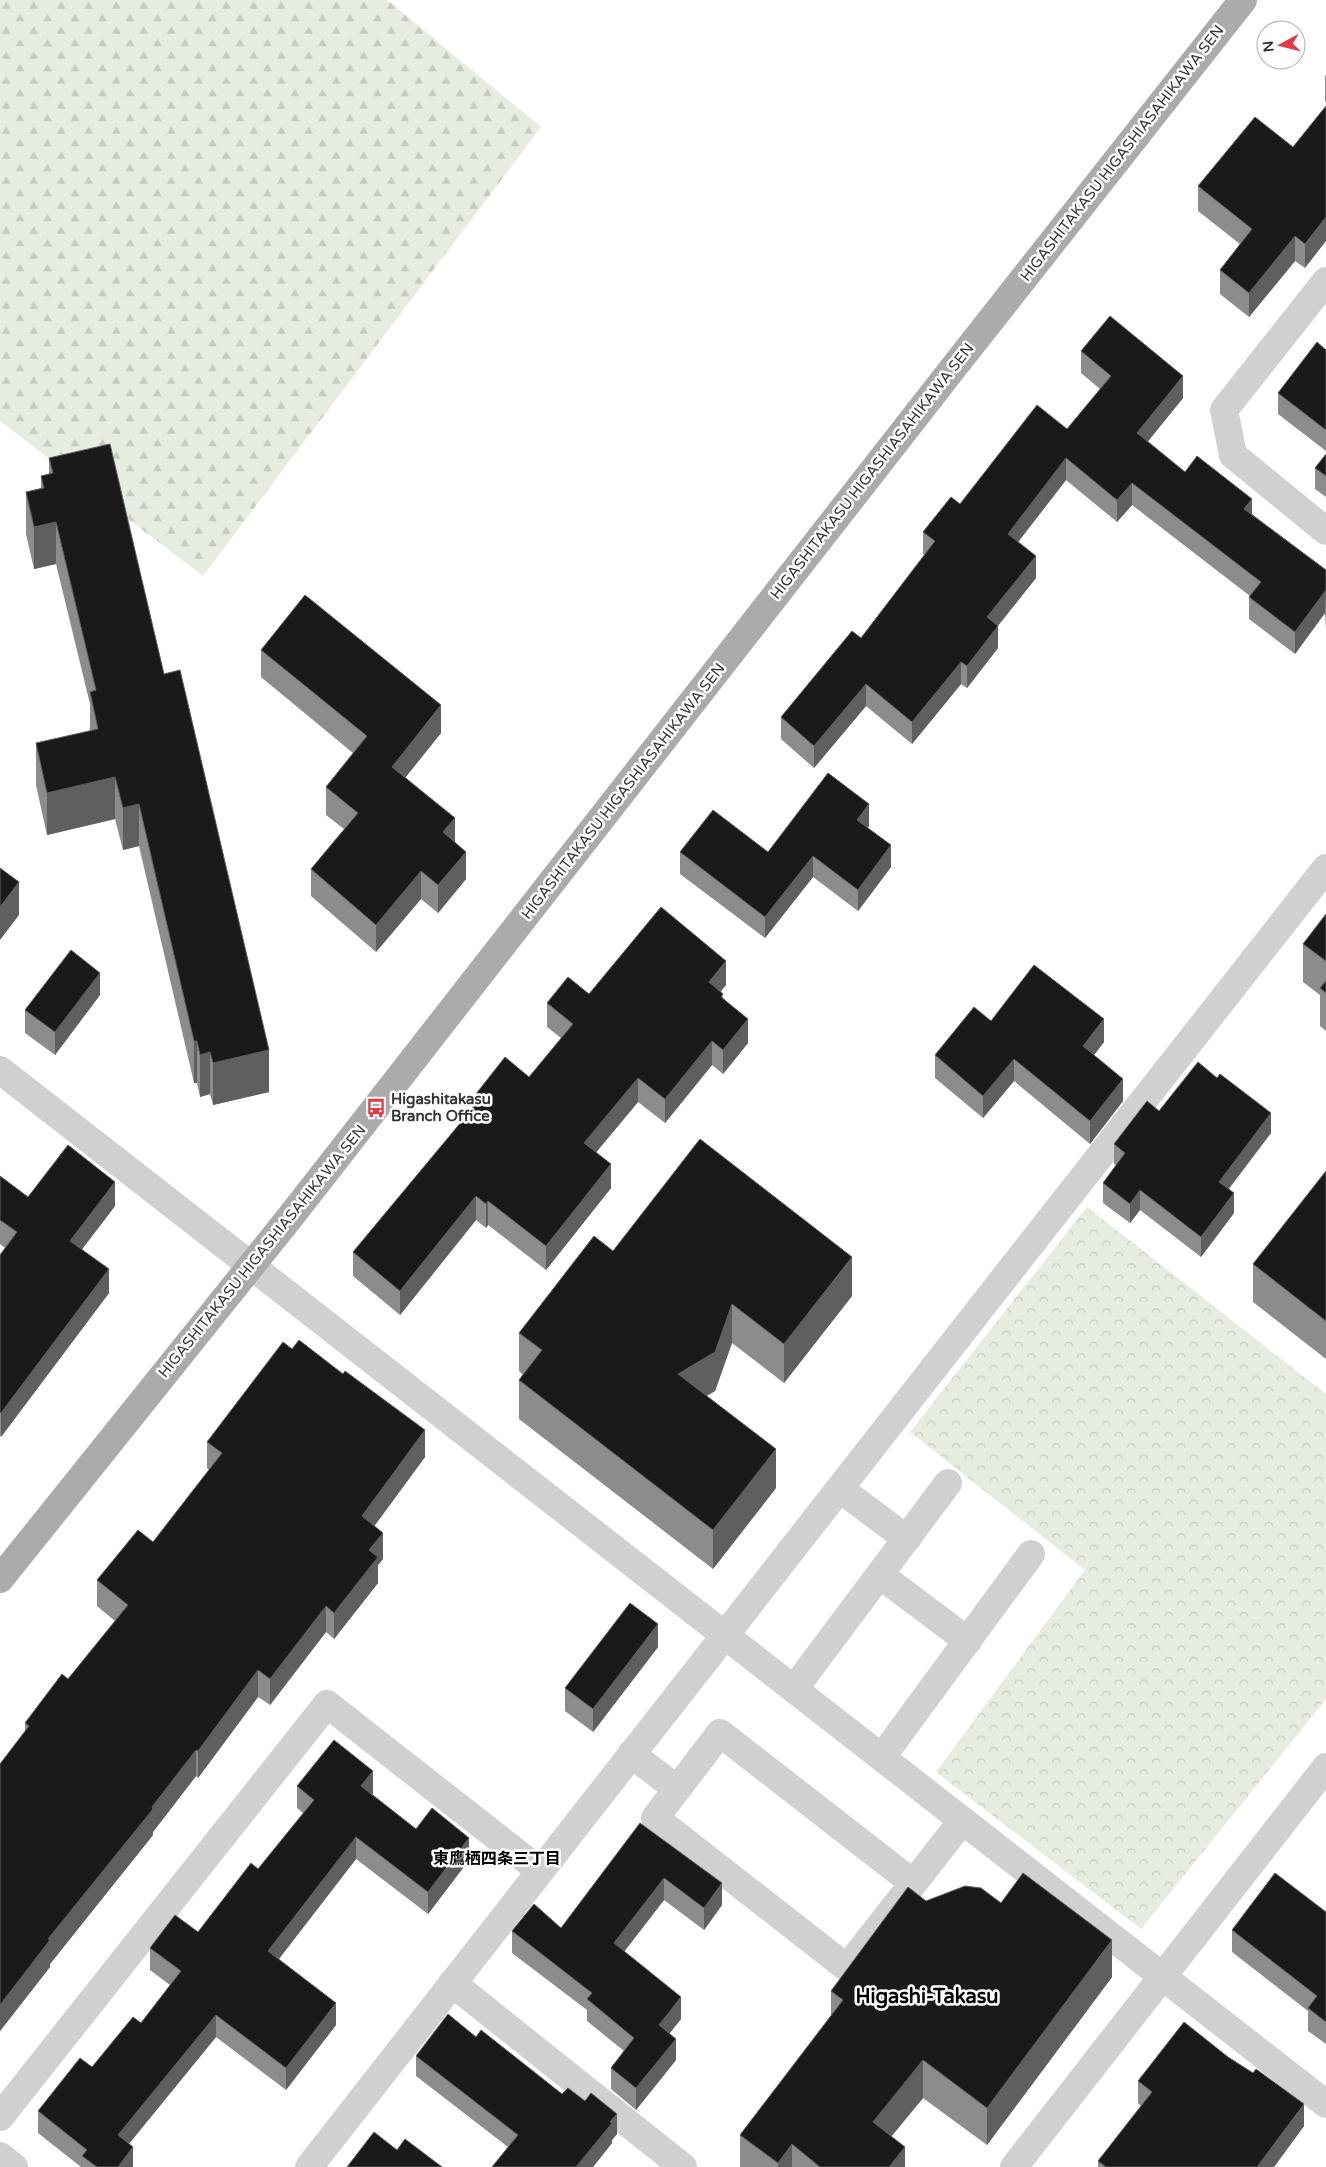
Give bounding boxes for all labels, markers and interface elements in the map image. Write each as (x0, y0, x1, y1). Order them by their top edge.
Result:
north arrow (1256, 20, 1306, 70)
street label: HIGASHITAKASU HIGASHIASAHIKAWA SEN (1016, 21, 1228, 285)
text: N (1259, 40, 1278, 53)
street label: HIGASHITAKASU HIGASHIASAHIKAWA SEN (766, 339, 978, 603)
street label: HIGASHITAKASU HIGASHIASAHIKAWA SEN (517, 659, 729, 923)
place label: Higashitakasu Branch Office (391, 1090, 491, 1125)
bus stop icon: Higashitakasu Branch Office (365, 1097, 387, 1119)
street label: HIGASHITAKASU HIGASHIASAHIKAWA SEN (154, 1121, 370, 1381)
district label: 東鷹栖四条三丁目 (433, 1849, 561, 1869)
district label: Higashi-Takasu (856, 1985, 998, 2009)

